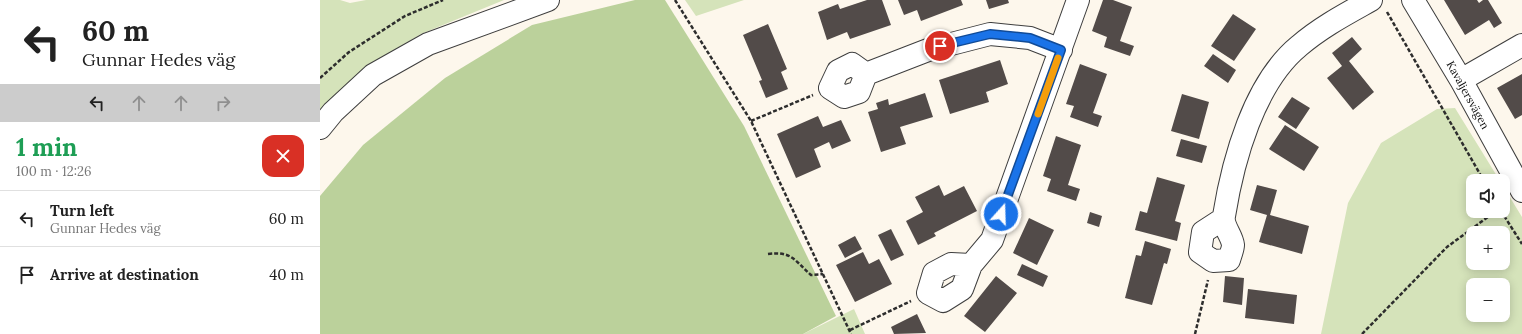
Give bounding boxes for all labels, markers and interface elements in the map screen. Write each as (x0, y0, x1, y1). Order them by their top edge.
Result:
text: 60 m (82, 13, 149, 49)
icon: left (16, 16, 68, 68)
pin (923, 29, 957, 63)
icon: arrive (929, 35, 951, 57)
text: Gunnar Hedes väg (82, 48, 235, 71)
street label: Kavaljersvägen (1444, 59, 1493, 132)
icon: left (86, 92, 108, 114)
icon: ahead (128, 92, 150, 114)
icon: ahead (170, 92, 192, 114)
icon: right (212, 92, 234, 114)
text: 1 min (16, 132, 77, 163)
button: close (262, 135, 304, 177)
text: 100 m · 12:26 (16, 163, 91, 180)
map controls (1466, 174, 1510, 322)
button: sound (1466, 174, 1510, 218)
position arrow (980, 193, 1022, 235)
text: Turn left (50, 201, 114, 220)
icon: left (16, 208, 38, 230)
text: 60 m (269, 209, 304, 228)
text: Gunnar Hedes väg (50, 220, 161, 237)
button: + (1466, 226, 1510, 270)
icon: arrive (16, 264, 38, 286)
text: Arrive at destination (50, 265, 199, 284)
text: 40 m (269, 265, 304, 284)
button: − (1466, 278, 1510, 322)

